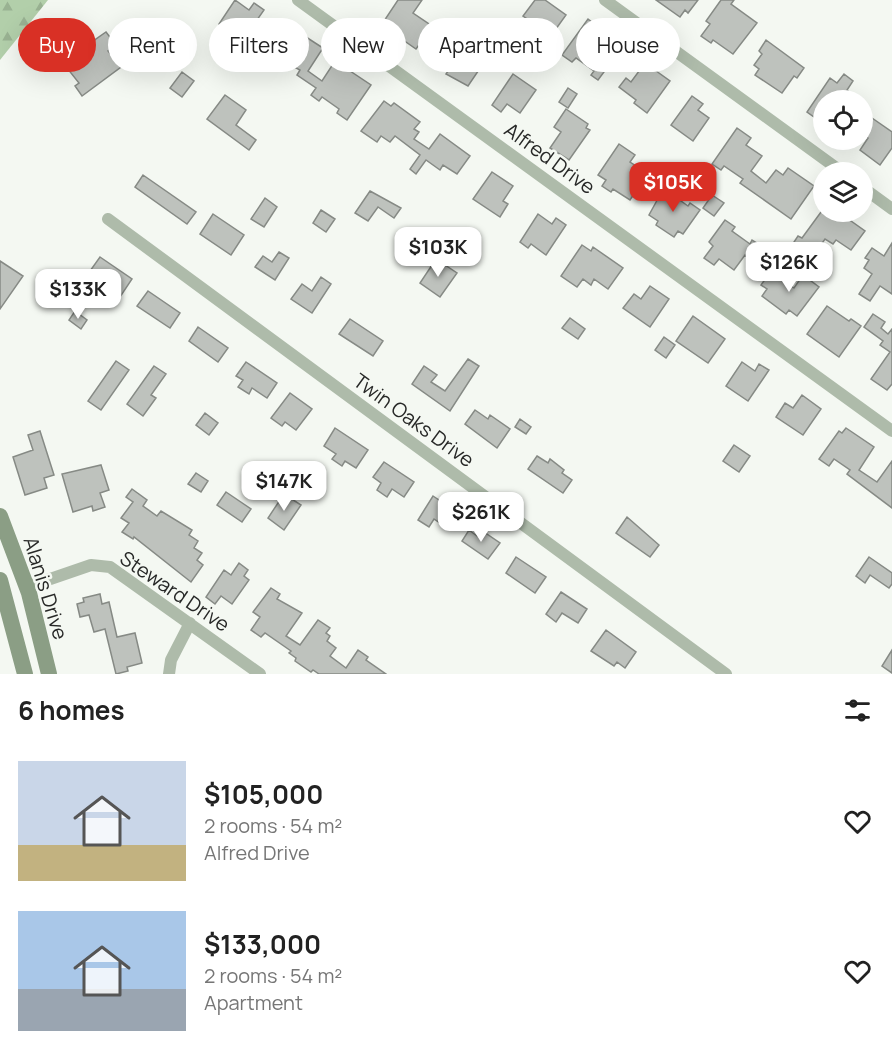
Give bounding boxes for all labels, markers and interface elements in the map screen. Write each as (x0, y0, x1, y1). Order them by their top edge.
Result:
chip: Buy (18, 18, 96, 72)
chip: Rent (108, 18, 197, 72)
chip: Filters (209, 18, 309, 72)
chip: New (321, 18, 406, 72)
chip: Apartment (418, 18, 564, 72)
chip: House (576, 18, 680, 72)
map controls (813, 90, 873, 222)
button: locate (813, 90, 873, 150)
street label: Alfred Drive (499, 116, 601, 200)
pin: $105K (631, 162, 715, 213)
button: layers (813, 162, 873, 222)
text: $105K (643, 168, 703, 195)
pin: $103K (396, 227, 480, 278)
text: $103K (408, 233, 468, 260)
pin: $126K (747, 242, 831, 293)
text: $126K (760, 248, 818, 275)
pin: $133K (36, 269, 120, 320)
text: $133K (49, 275, 107, 302)
street label: Twin Oaks Drive (348, 367, 480, 473)
pin: $147K (242, 461, 326, 512)
text: $147K (255, 467, 313, 494)
pin: $261K (439, 492, 523, 543)
text: $261K (452, 498, 510, 525)
street label: Alanis Drive (18, 533, 74, 643)
street label: Steward Drive (115, 544, 235, 638)
text: 6 homes (18, 692, 125, 728)
icon: filters (841, 694, 874, 727)
text: $105,000 (204, 776, 323, 812)
icon: home (66, 785, 138, 857)
icon: heart (841, 805, 874, 838)
text: 2 rooms · 54 m² (204, 812, 342, 839)
text: Alfred Drive (204, 839, 310, 866)
text: $133,000 (204, 926, 321, 962)
icon: home (66, 935, 138, 1007)
icon: heart (841, 955, 874, 988)
text: 2 rooms · 54 m² (204, 962, 342, 989)
text: Apartment (204, 989, 303, 1016)

